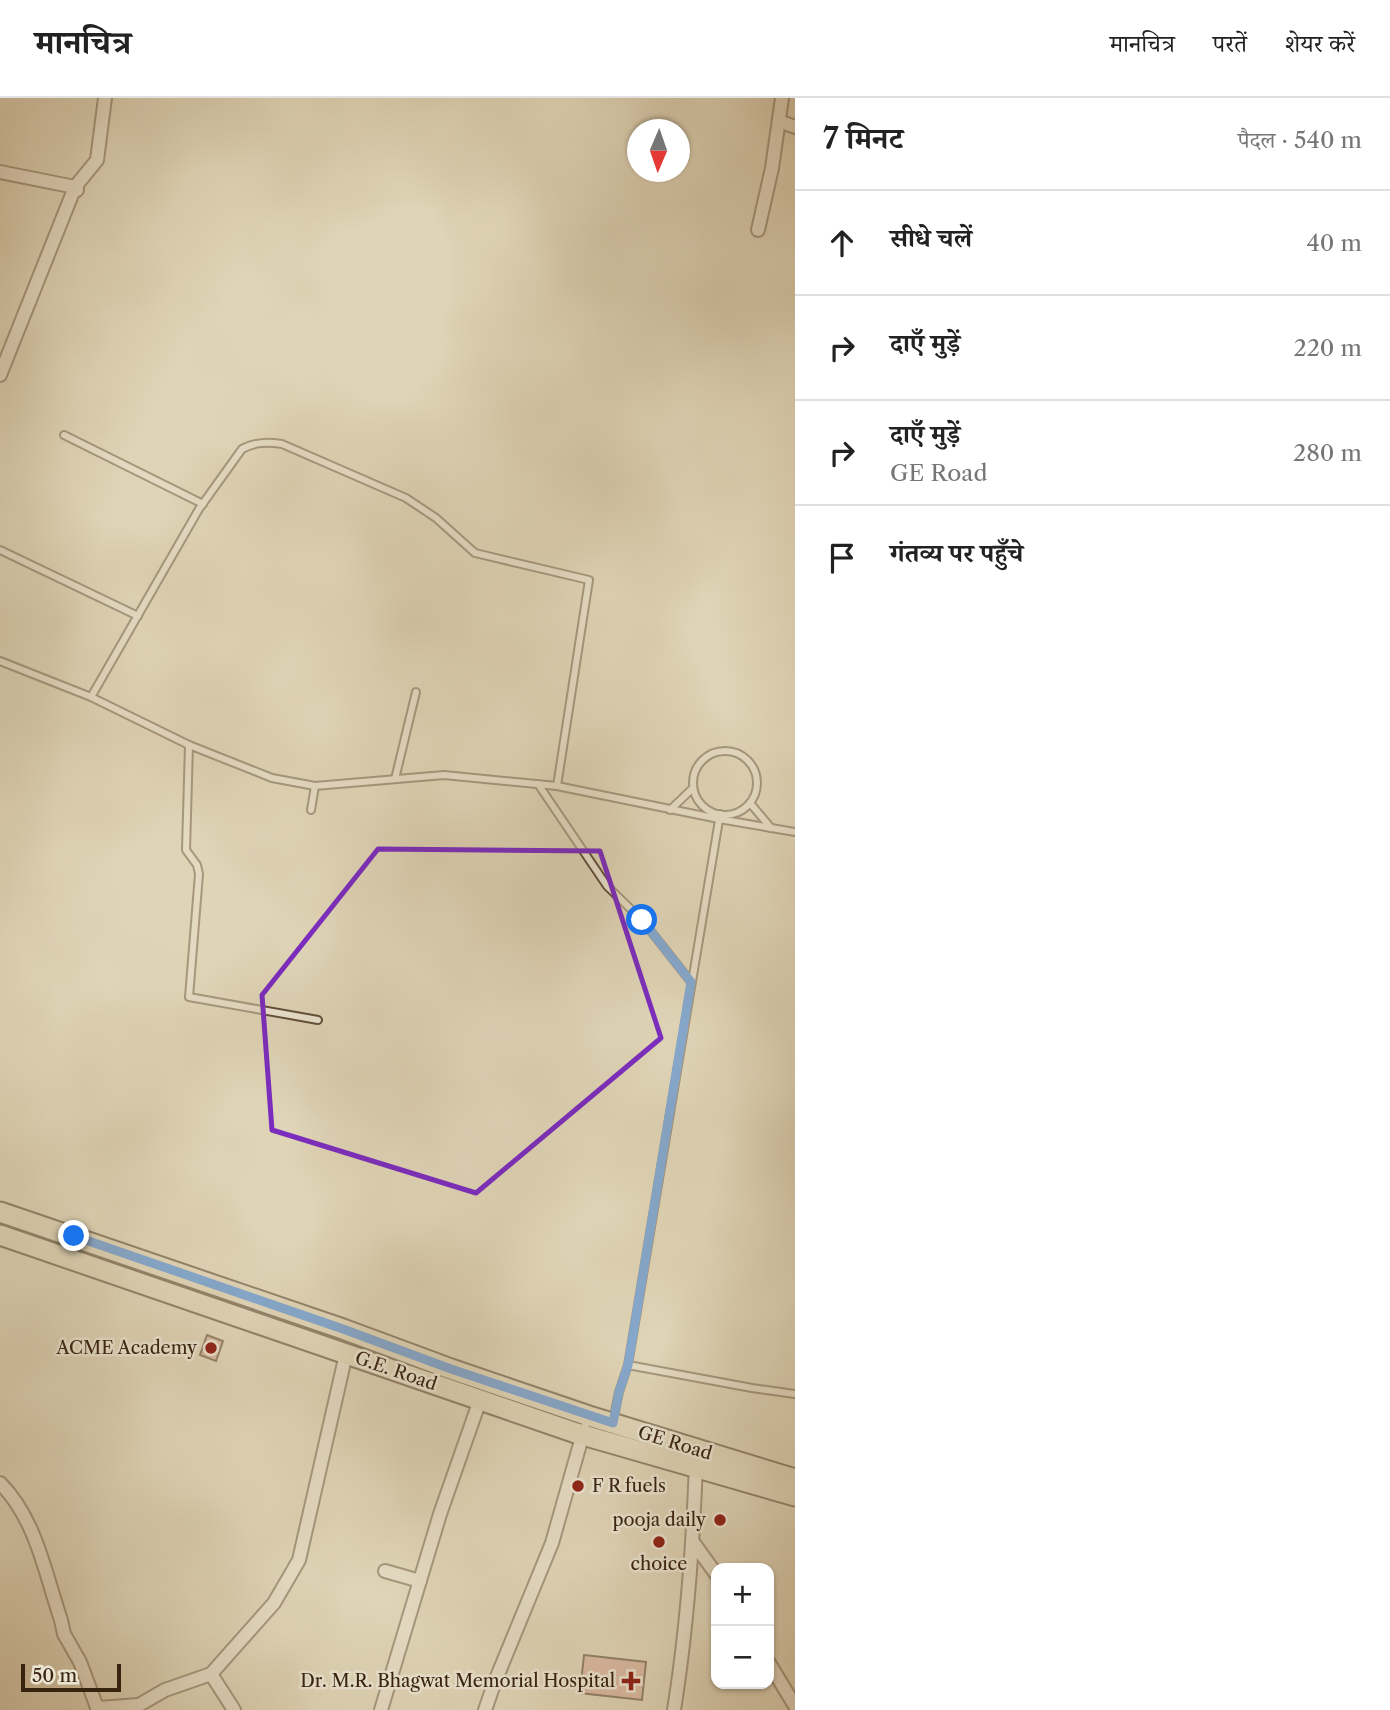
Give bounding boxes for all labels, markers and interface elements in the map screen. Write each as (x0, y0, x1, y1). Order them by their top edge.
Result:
text: मानचित्र (35, 22, 131, 63)
text: मानचित्र (1110, 29, 1175, 58)
text: परतें (1213, 29, 1247, 58)
text: शेयर करें (1285, 29, 1355, 58)
north arrow (627, 119, 690, 182)
text: 7 मिनट (823, 120, 903, 157)
text: पैदल · 540 m (1238, 126, 1362, 154)
text: सीधे चलें (890, 222, 972, 254)
icon: ahead (823, 224, 861, 262)
text: 40 m (1307, 229, 1362, 257)
text: दाएँ मुड़ें (890, 327, 960, 359)
icon: right (823, 329, 861, 367)
text: 220 m (1293, 334, 1362, 362)
text: दाएँ मुड़ें (890, 418, 960, 450)
icon: right (823, 434, 861, 472)
text: 280 m (1293, 439, 1362, 467)
text: GE Road (890, 459, 987, 487)
text: गंतव्य पर पहुँचे (890, 537, 1023, 569)
icon: arrive (823, 539, 861, 577)
route start (626, 904, 657, 935)
route end (58, 1220, 89, 1251)
place label: ACME Academy (55, 1337, 198, 1359)
marker: ACME Academy (203, 1340, 219, 1356)
street label: G.E. Road (352, 1347, 440, 1395)
street label: GE Road (635, 1421, 715, 1465)
place label: F R fuels (592, 1475, 666, 1497)
marker: F R fuels (570, 1478, 586, 1494)
place label: pooja daily (612, 1509, 707, 1531)
marker: pooja daily (712, 1512, 728, 1528)
marker: choice (651, 1534, 667, 1550)
place label: choice (631, 1553, 687, 1575)
map controls (711, 1563, 774, 1689)
button: + (711, 1563, 774, 1626)
button: − (711, 1626, 774, 1689)
scale bar (21, 1661, 121, 1693)
text: 50 m (32, 1664, 77, 1687)
place label: Dr. M.R. Bhagwat Memorial Hospital (300, 1670, 615, 1692)
marker: Dr. M.R. Bhagwat Memorial Hospital (621, 1671, 641, 1691)

